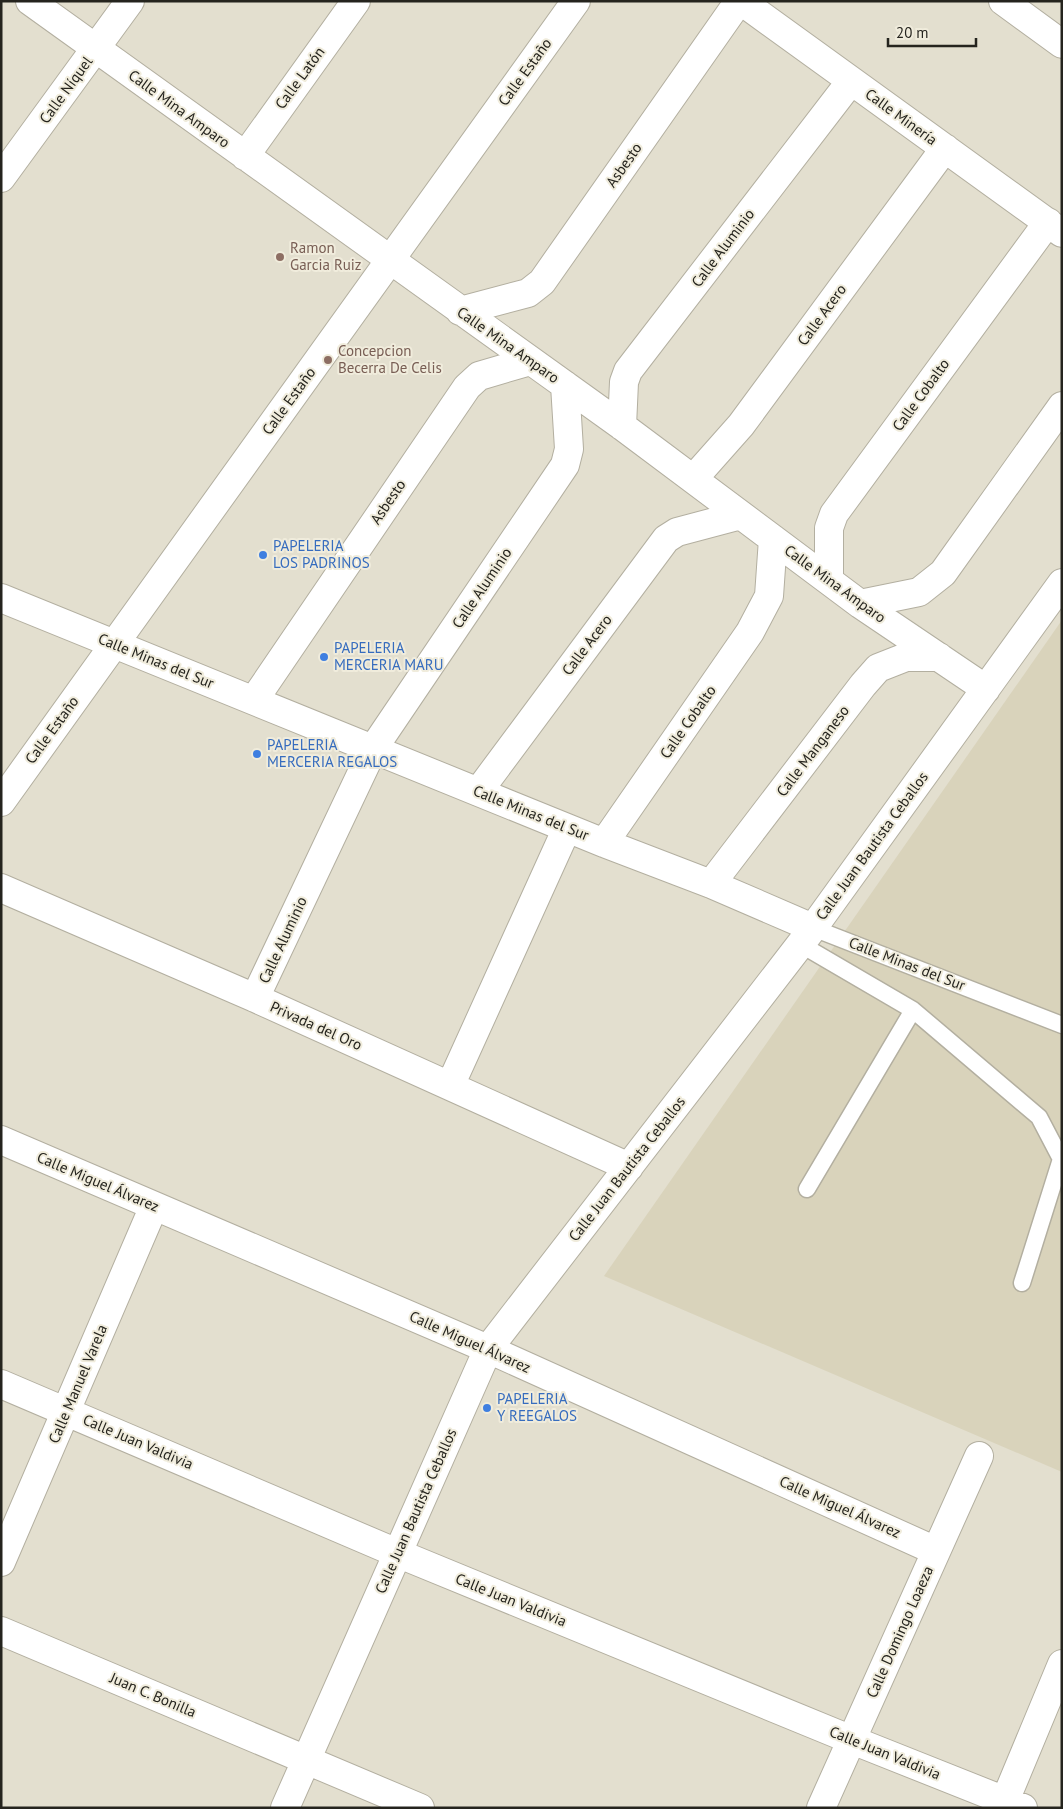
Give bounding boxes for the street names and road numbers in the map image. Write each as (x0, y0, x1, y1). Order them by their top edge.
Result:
street label: Calle Estaño (494, 34, 556, 109)
street label: Calle Latón (271, 43, 329, 112)
street label: Calle Níquel (35, 52, 97, 127)
street label: Calle Mina Amparo (125, 65, 234, 152)
street label: Calle Minería (862, 84, 941, 149)
street label: Asbesto (601, 139, 646, 191)
street label: Calle Aluminio (687, 205, 758, 291)
street label: Calle Acero (793, 280, 850, 349)
street label: Calle Mina Amparo (453, 302, 563, 387)
street label: Calle Cobalto (888, 355, 953, 435)
street label: Calle Estaño (258, 363, 320, 438)
street label: Asbesto (366, 476, 409, 528)
street label: Calle Mina Amparo (781, 540, 890, 627)
street label: Calle Aluminio (448, 544, 516, 632)
street label: Calle Acero (558, 610, 616, 679)
street label: Calle Minas del Sur (96, 629, 217, 692)
street label: Calle Cobalto (655, 681, 720, 762)
street label: Calle Estaño (21, 692, 83, 767)
street label: Calle Manganeso (772, 701, 853, 800)
street label: Calle Juan Bautista Ceballos (811, 768, 932, 924)
street label: Calle Minas del Sur (471, 781, 592, 844)
street label: Calle Aluminio (254, 893, 311, 986)
street label: Calle Minas del Sur (846, 933, 968, 994)
street label: Privada del Oro (267, 997, 365, 1054)
street label: Calle Juan Bautista Ceballos (564, 1092, 689, 1245)
street label: Calle Miguel Álvarez (34, 1147, 162, 1216)
street label: Calle Miguel Álvarez (407, 1306, 534, 1377)
street label: Calle Manuel Varela (44, 1322, 111, 1446)
street label: Calle Juan Valdivia (80, 1410, 196, 1473)
street label: Calle Juan Bautista Ceballos (371, 1425, 461, 1596)
street label: Calle Miguel Álvarez (777, 1471, 904, 1542)
street label: Calle Domingo Loaeza (862, 1563, 937, 1701)
street label: Calle Juan Valdivia (453, 1569, 570, 1630)
street label: Juan C. Bonilla (106, 1667, 199, 1721)
street label: Calle Juan Valdivia (827, 1722, 944, 1783)

